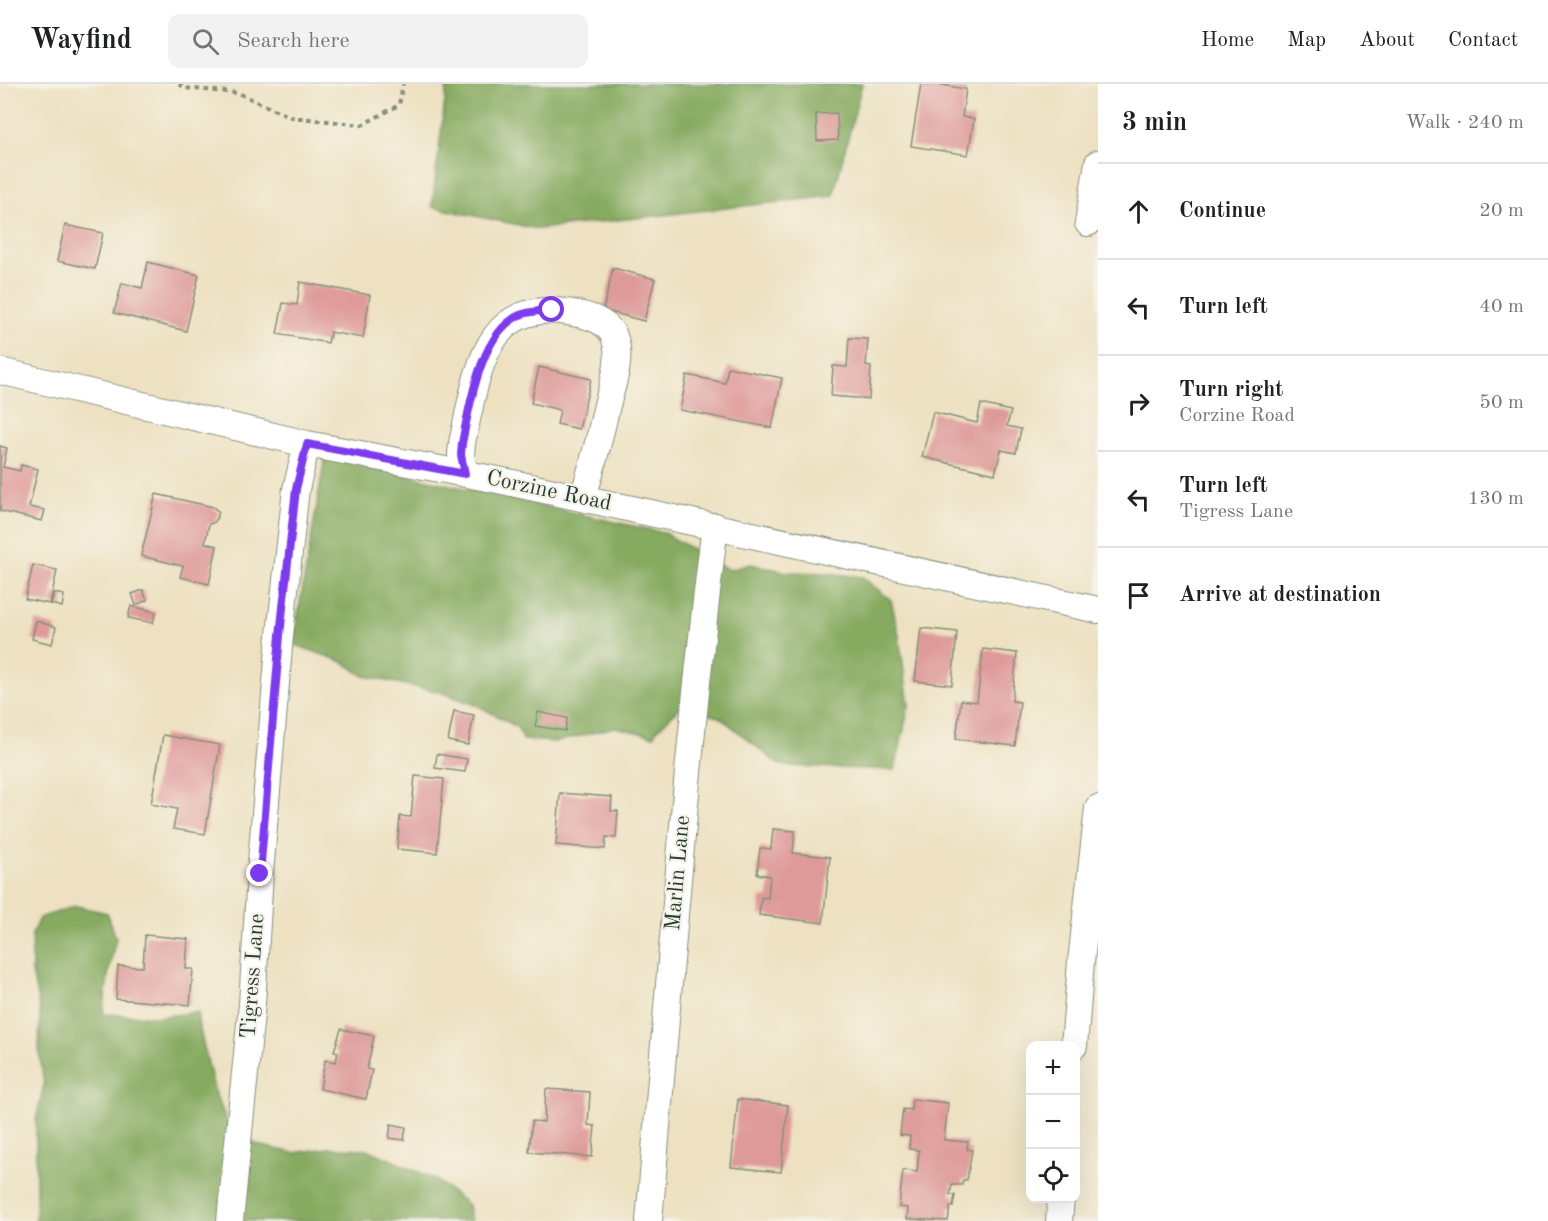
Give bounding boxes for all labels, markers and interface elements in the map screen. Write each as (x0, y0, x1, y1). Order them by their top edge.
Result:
search box (168, 14, 588, 68)
icon: search (189, 25, 222, 58)
text: Wayfind (30, 27, 132, 55)
text: Search here (237, 30, 350, 52)
text: Home (1201, 30, 1254, 51)
text: Map (1287, 30, 1326, 51)
text: About (1359, 30, 1415, 51)
text: Contact (1448, 30, 1518, 51)
text: 3 min (1122, 110, 1187, 136)
text: Walk · 240 m (1405, 113, 1524, 133)
icon: ahead (1122, 195, 1155, 228)
text: Continue (1179, 200, 1266, 222)
text: 20 m (1479, 201, 1524, 221)
icon: left (1122, 291, 1155, 324)
route start (538, 296, 564, 322)
text: Turn left (1179, 296, 1268, 318)
text: 40 m (1479, 297, 1524, 317)
text: Turn right (1179, 379, 1283, 401)
icon: right (1122, 387, 1155, 420)
text: 50 m (1479, 393, 1524, 413)
text: Corzine Road (1179, 406, 1295, 426)
street label: Corzine Road (484, 467, 614, 515)
text: Turn left (1179, 475, 1268, 497)
icon: left (1122, 483, 1155, 516)
text: 130 m (1468, 489, 1524, 509)
text: Tigress Lane (1179, 502, 1293, 522)
icon: arrive (1122, 579, 1155, 612)
text: Arrive at destination (1179, 584, 1381, 606)
street label: Marlin Lane (662, 814, 694, 932)
route end (246, 860, 272, 886)
street label: Tigress Lane (238, 913, 268, 1039)
map controls (1026, 1041, 1080, 1203)
button: + (1026, 1041, 1080, 1095)
button: − (1026, 1095, 1080, 1149)
button: locate (1026, 1149, 1080, 1203)

